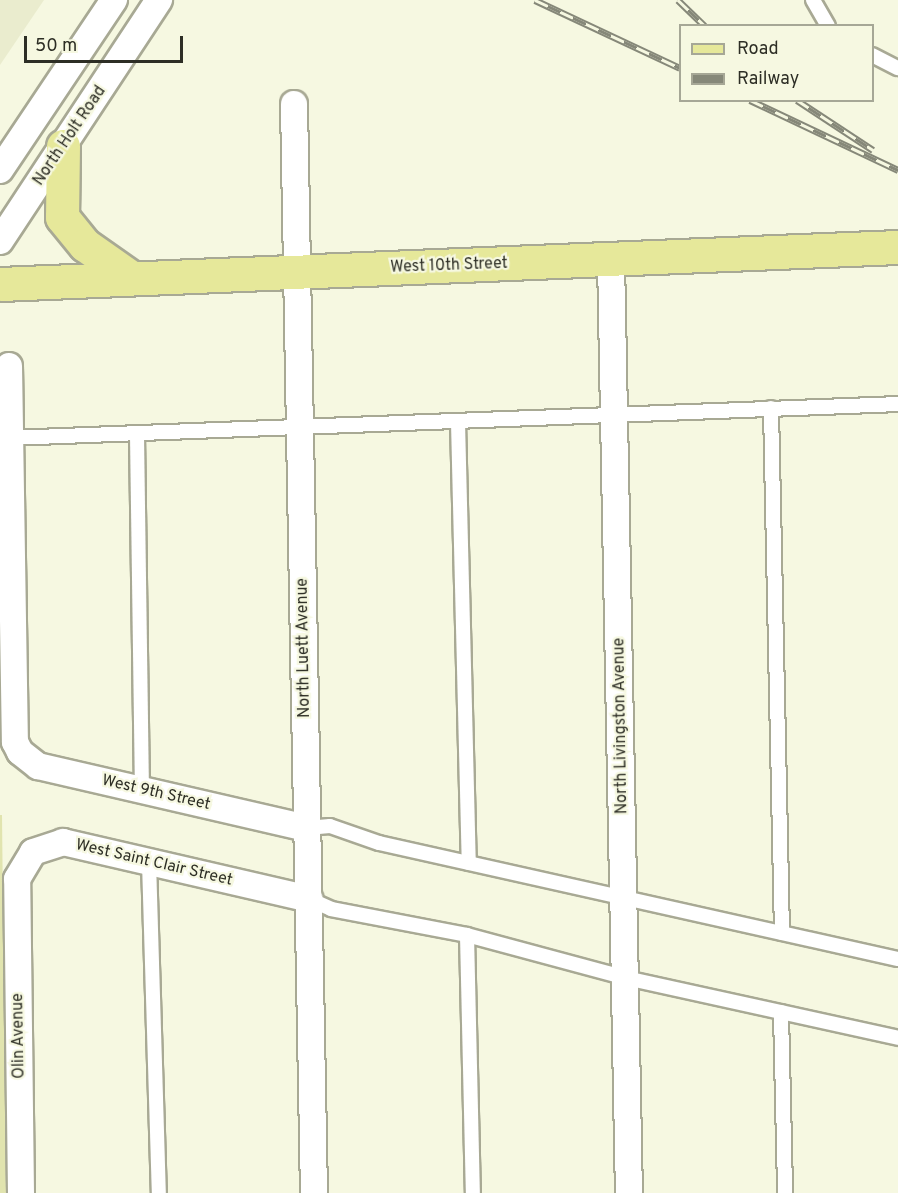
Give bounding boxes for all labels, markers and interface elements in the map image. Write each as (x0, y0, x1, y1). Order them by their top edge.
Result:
scale bar (27, 24, 186, 62)
legend (679, 24, 874, 102)
text: 50 m (35, 35, 77, 58)
text: Road (737, 38, 779, 61)
text: Railway (737, 68, 799, 91)
street label: North Holt Road (30, 82, 110, 190)
street label: West 10th Street (390, 254, 508, 278)
street label: North Luett Avenue (293, 578, 315, 718)
street label: North Livingston Avenue (610, 637, 632, 815)
street label: West 9th Street (100, 771, 212, 815)
street label: West Saint Clair Street (74, 836, 234, 890)
street label: Olin Avenue (9, 993, 29, 1079)

